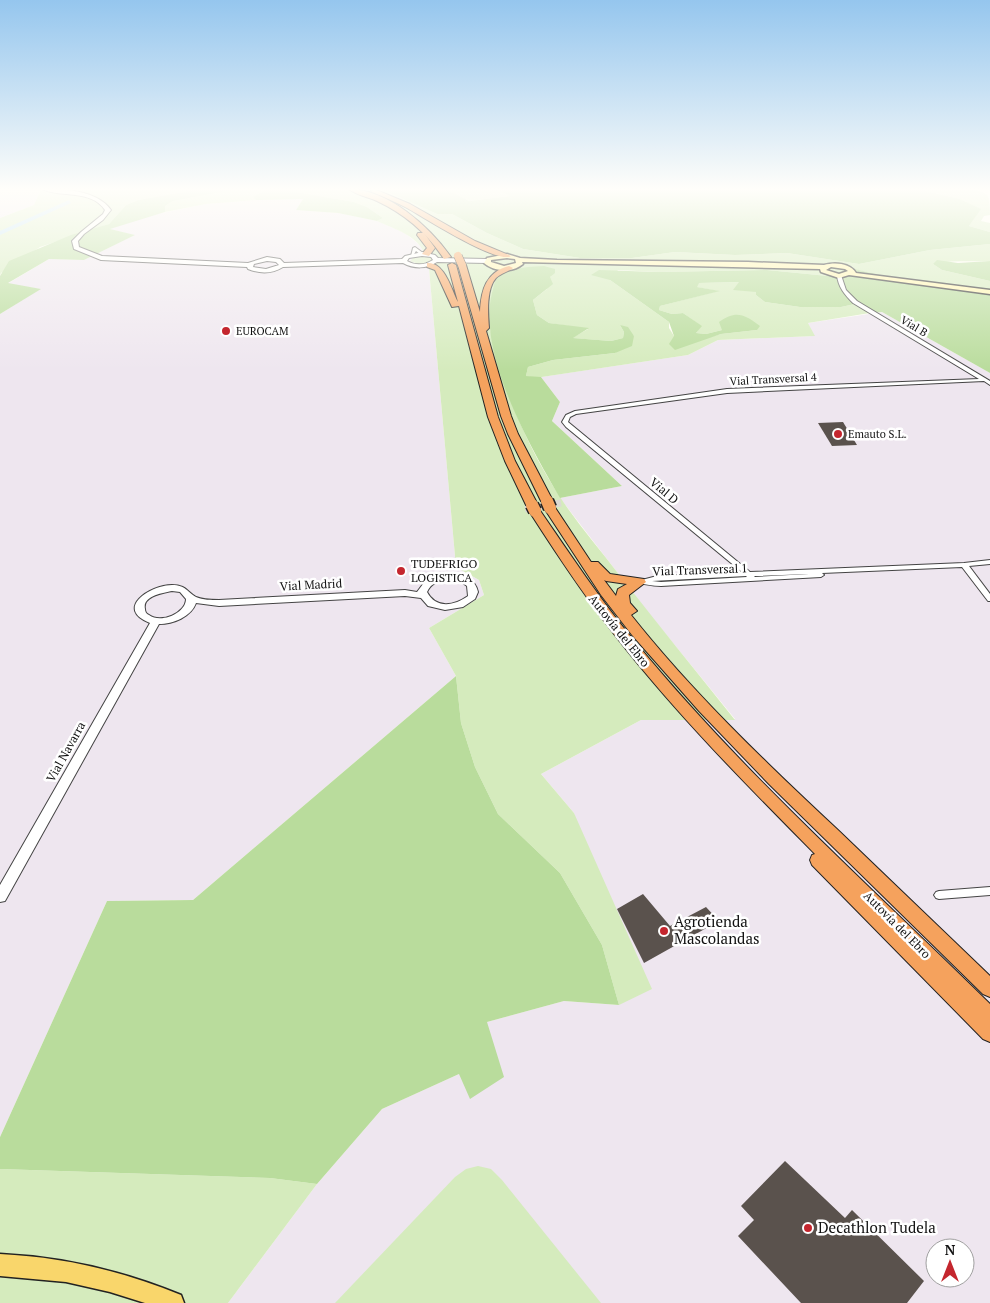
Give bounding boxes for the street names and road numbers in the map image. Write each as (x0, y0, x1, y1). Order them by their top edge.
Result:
street label: Vial B (898, 312, 930, 340)
street label: Vial Transversal 4 (729, 370, 817, 388)
street label: Vial D (647, 474, 682, 507)
street label: Vial Transversal 1 (652, 560, 748, 579)
street label: Vial Madrid (279, 575, 343, 594)
street label: Autovía del Ebro (586, 592, 653, 670)
street label: Vial Navarra (43, 719, 88, 785)
street label: Autovía del Ebro (861, 888, 934, 962)

